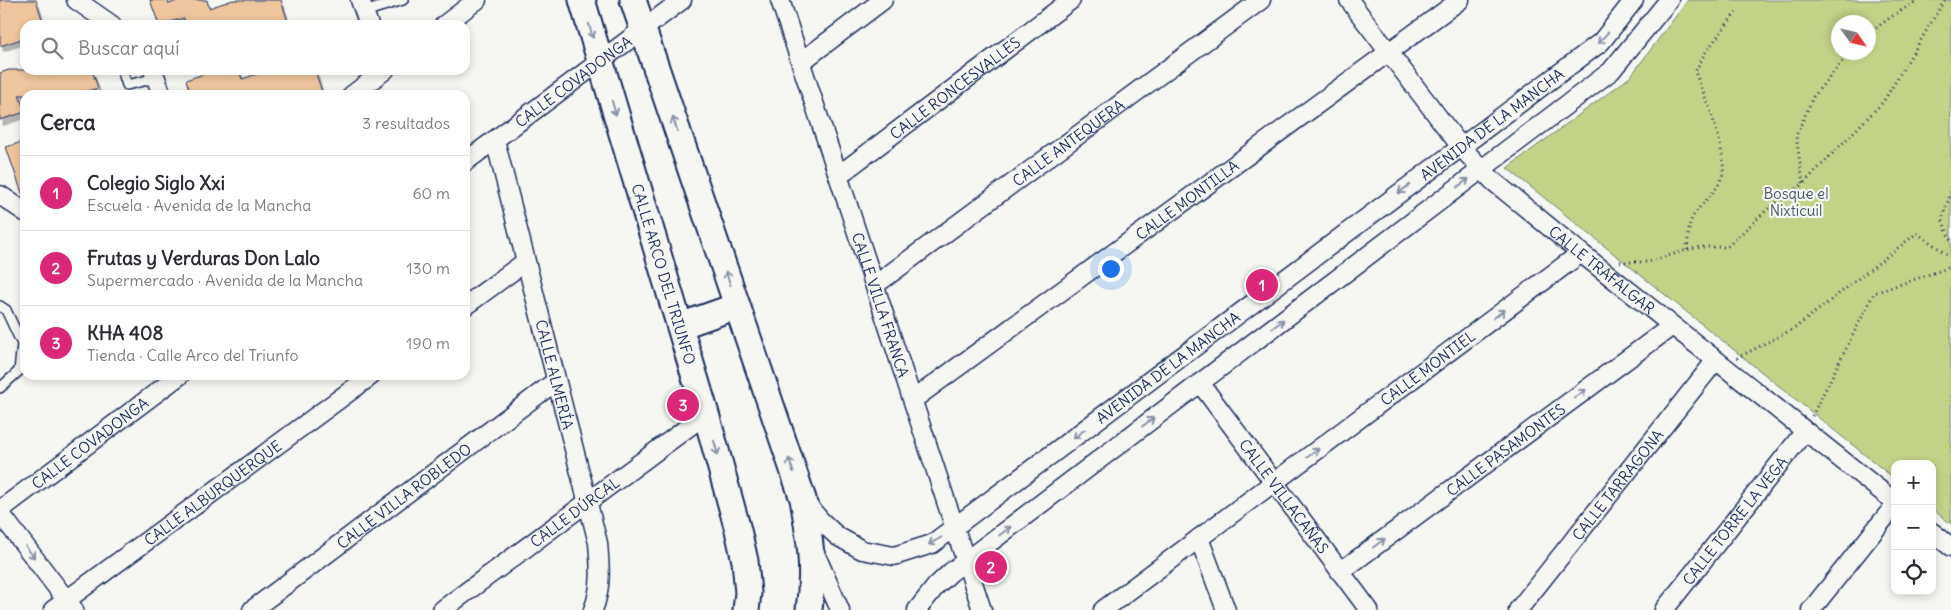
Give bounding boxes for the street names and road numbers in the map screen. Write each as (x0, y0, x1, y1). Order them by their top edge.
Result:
street label: CALLE COVADONGA (511, 31, 636, 131)
street label: CALLE RONCESVALLES (886, 32, 1024, 143)
street label: AVENIDA DE LA MANCHA (1416, 64, 1568, 184)
street label: CALLE ANTEQUERA (1008, 95, 1128, 190)
street label: CALLE MONTILLA (1132, 155, 1242, 243)
street label: CALLE ARCO DEL TRIUNFO (628, 181, 700, 367)
street label: CALLE TRAFALGAR (1545, 221, 1659, 318)
street label: CALLE VILLA FRANCA (848, 230, 914, 380)
street label: AVENIDA DE LA MANCHA (1092, 307, 1244, 427)
street label: CALLE ALMERÍA (532, 317, 578, 432)
street label: CALLE MONTIEL (1376, 326, 1479, 409)
street label: CALLE COVADONGA (27, 393, 152, 493)
street label: CALLE PASAMONTES (1442, 399, 1569, 500)
street label: CALLE TARRAGONA (1568, 425, 1667, 544)
street label: CALLE VILLACAÑAS (1235, 435, 1333, 557)
street label: CALLE ALBURQUERQUE (140, 436, 285, 549)
street label: CALLE VILLA ROBLEDO (333, 439, 475, 553)
street label: CALLE TORRE LA VEGA (1678, 452, 1791, 589)
street label: CALLE DÚRCAL (526, 472, 623, 551)

